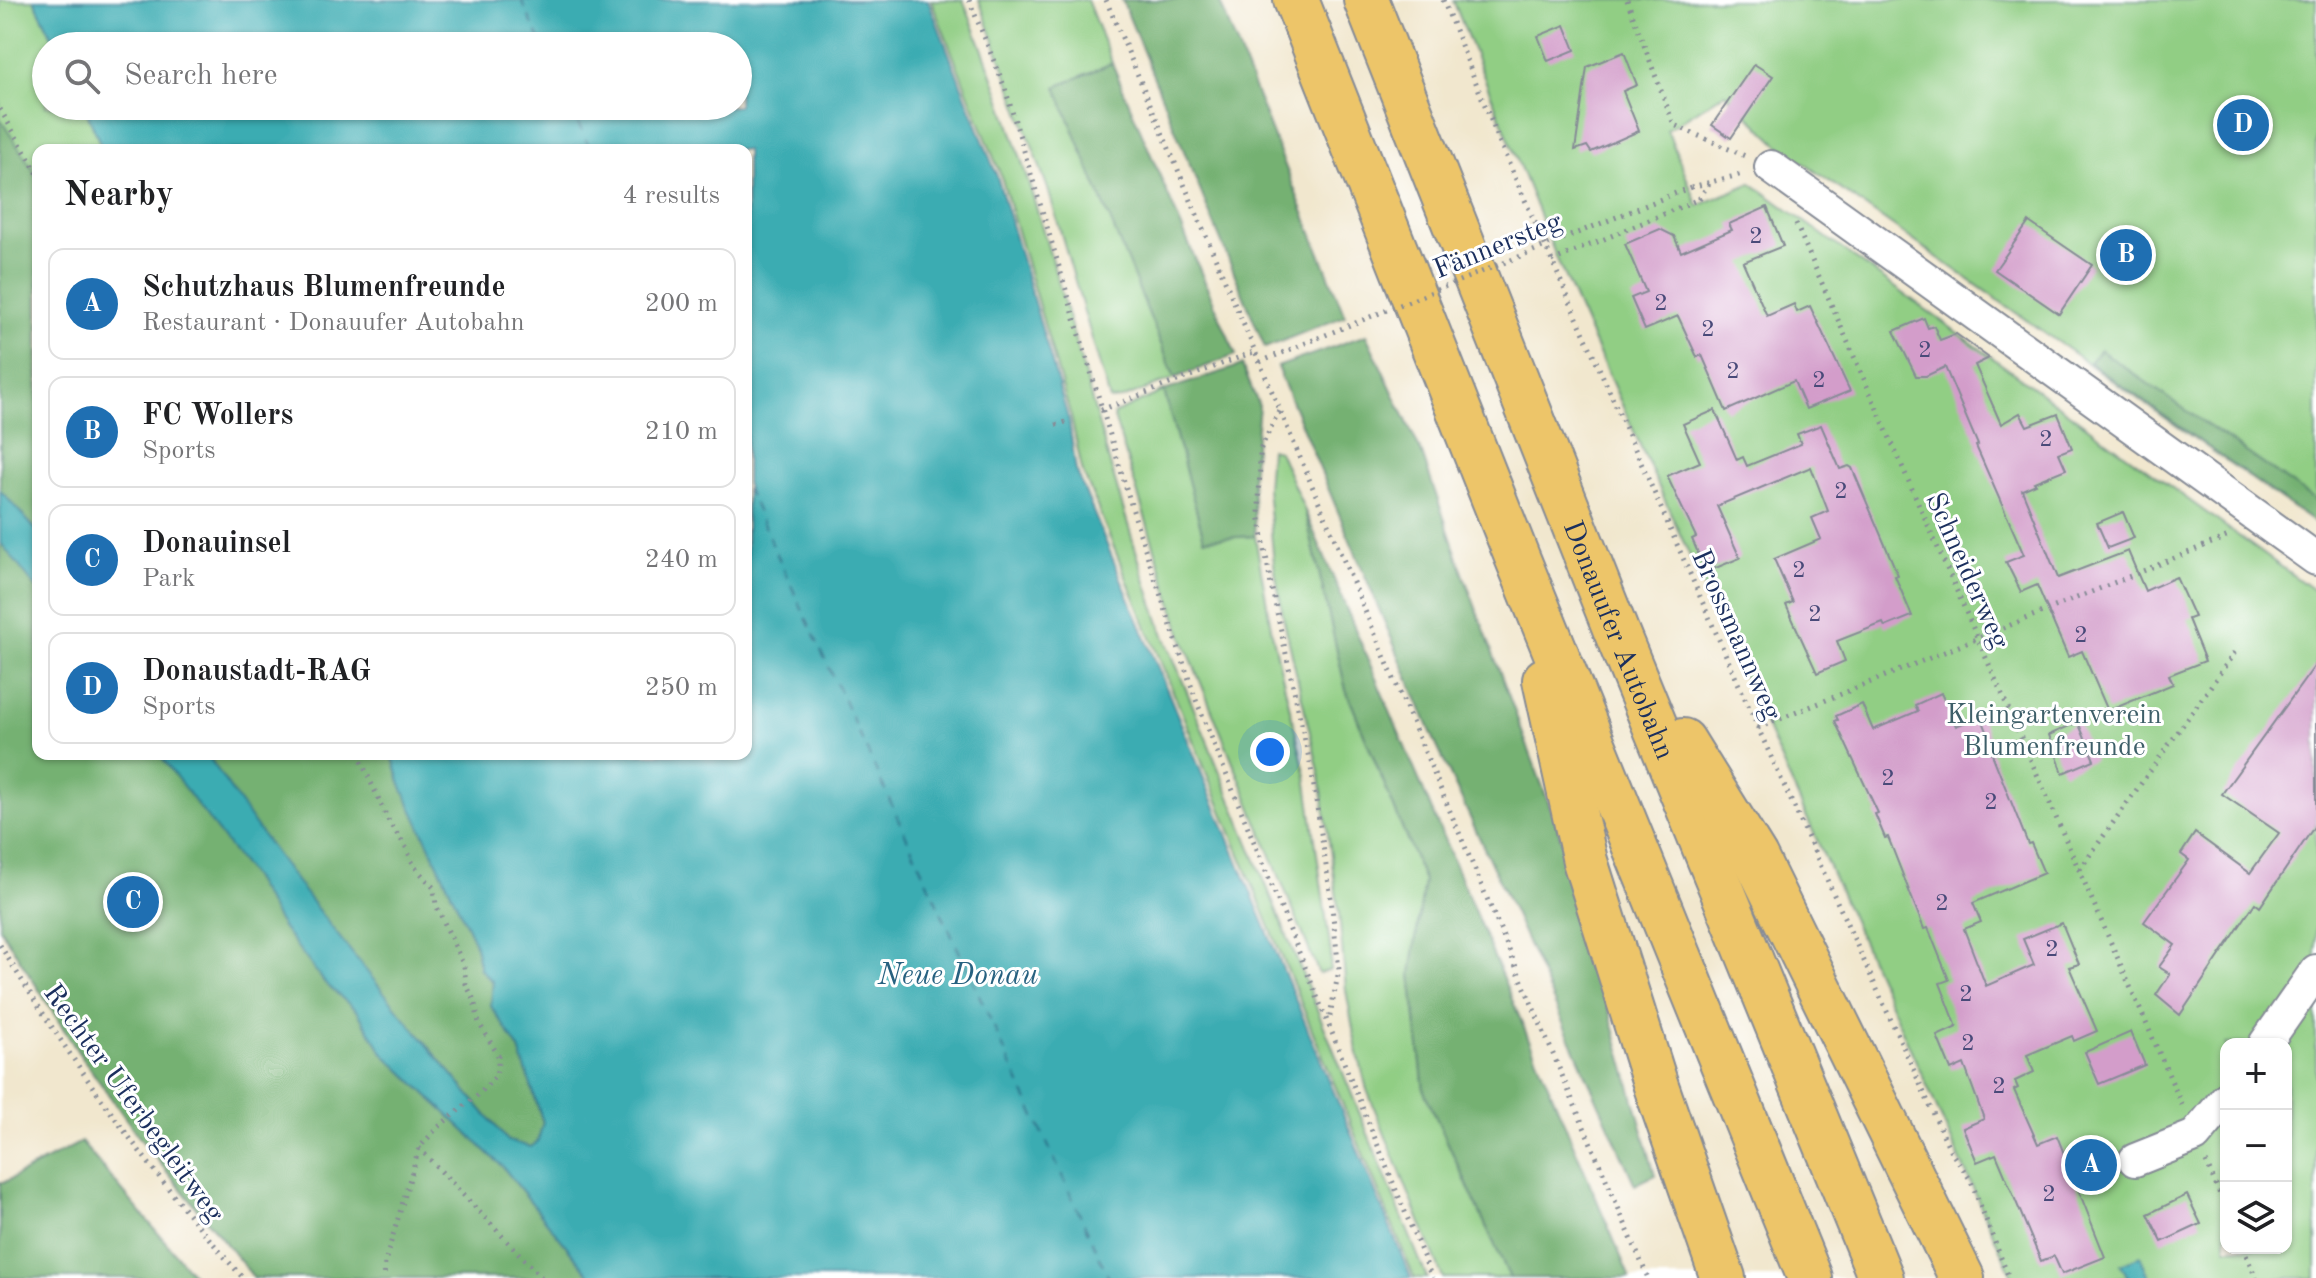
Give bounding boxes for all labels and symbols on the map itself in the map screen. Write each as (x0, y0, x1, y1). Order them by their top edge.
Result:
pin: D (2217, 95, 2269, 155)
street label: Fännersteg (1430, 208, 1566, 285)
house number: 2 (1749, 225, 1763, 249)
pin: B (2100, 225, 2152, 285)
house number: 2 (1654, 292, 1668, 316)
house number: 2 (1701, 318, 1715, 342)
house number: 2 (1918, 339, 1932, 363)
house number: 2 (1726, 360, 1740, 384)
house number: 2 (1812, 369, 1826, 393)
house number: 2 (2039, 428, 2053, 452)
house number: 2 (1834, 480, 1848, 504)
street label: Schneiderweg (1919, 489, 2013, 654)
street label: Donauufer Autobahn (1557, 517, 1678, 764)
street label: Brossmannweg (1685, 546, 1785, 725)
house number: 2 (1792, 559, 1806, 583)
house number: 2 (1808, 603, 1822, 627)
house number: 2 (2074, 624, 2088, 648)
park label: Kleingartenverein Blumenfreunde (1946, 702, 2162, 762)
your location (1250, 732, 1290, 772)
house number: 2 (1881, 767, 1895, 791)
house number: 2 (1984, 791, 1998, 815)
pin: C (107, 872, 159, 932)
house number: 2 (1935, 892, 1949, 916)
house number: 2 (2045, 938, 2059, 962)
water label: Neue Donau (877, 961, 1038, 991)
street label: Rechter Uferbegleitweg (37, 980, 228, 1228)
house number: 2 (1959, 983, 1973, 1007)
house number: 2 (1961, 1032, 1975, 1056)
house number: 2 (1992, 1075, 2006, 1099)
pin: A (2065, 1135, 2117, 1195)
house number: 2 (2042, 1183, 2056, 1207)

